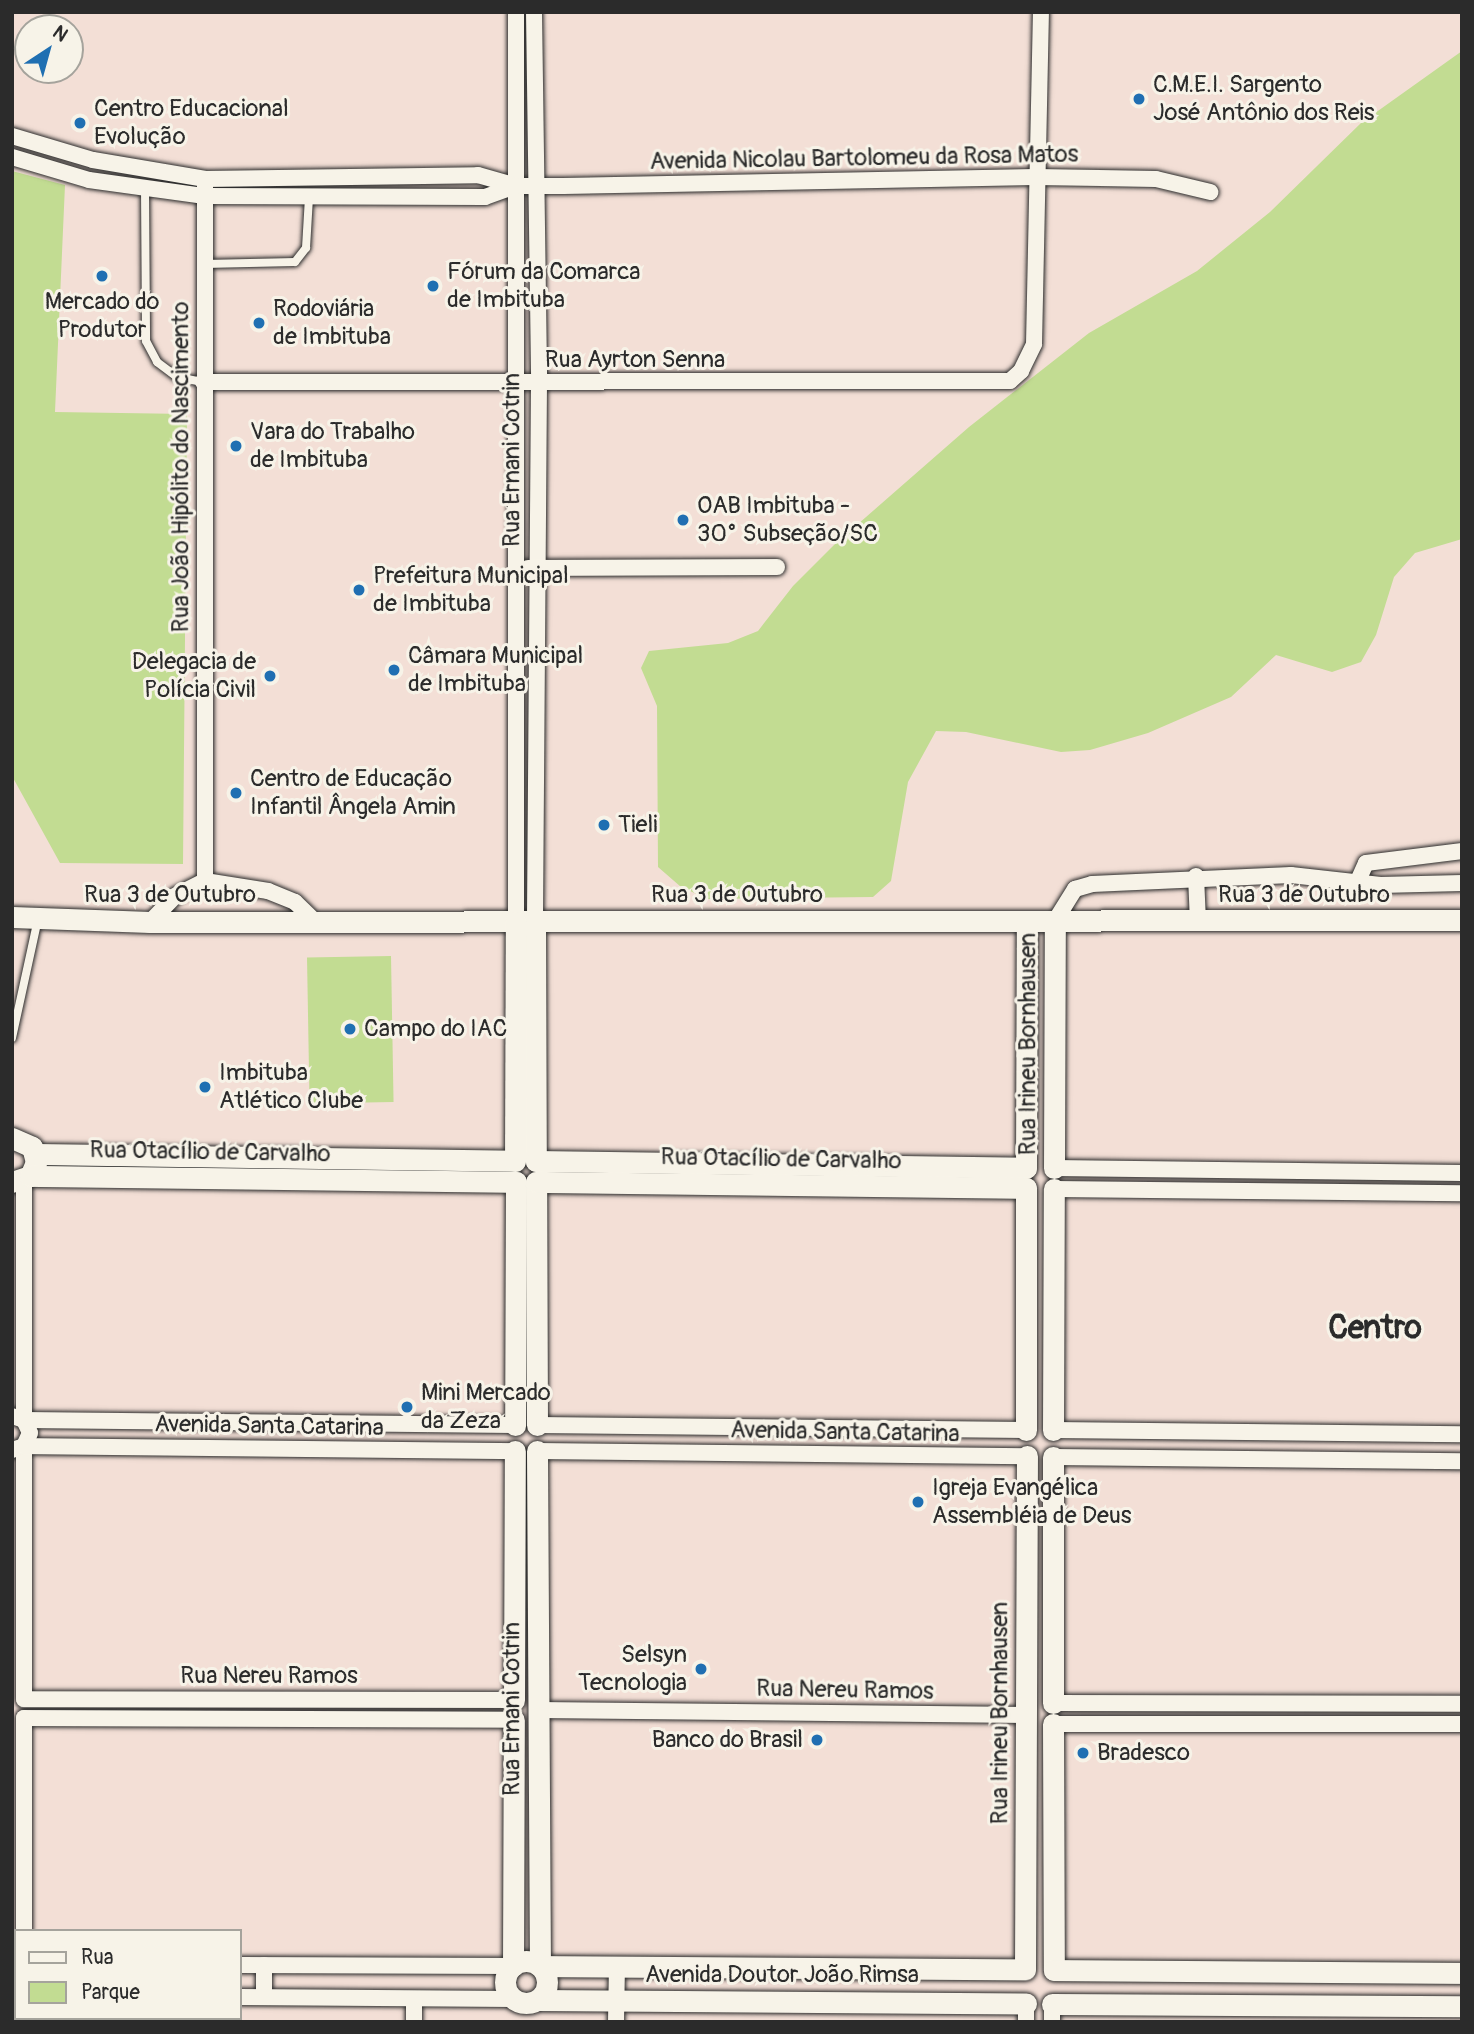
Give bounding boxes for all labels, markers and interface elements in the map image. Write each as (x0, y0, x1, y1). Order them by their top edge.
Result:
north arrow (14, 14, 84, 84)
text: N (48, 20, 72, 47)
place label: C.M.E.I. Sargento José Antônio dos Reis (1153, 71, 1375, 127)
marker: C.M.E.I. Sargento José Antônio dos Reis (1131, 91, 1147, 107)
place label: Centro Educacional Evolução (94, 95, 289, 151)
marker: Centro Educacional Evolução (72, 115, 88, 131)
street label: Avenida Nicolau Bartolomeu da Rosa Matos (649, 140, 1079, 176)
place label: Fórum da Comarca de Imbituba (447, 258, 641, 314)
marker: Mercado do Produtor (94, 268, 110, 284)
marker: Fórum da Comarca de Imbituba (425, 278, 441, 294)
place label: Mercado do Produtor (45, 288, 159, 344)
place label: Rodoviária de Imbituba (273, 295, 391, 351)
street label: Rua João Hipólito do Nascimento (167, 302, 195, 632)
marker: Rodoviária de Imbituba (251, 315, 267, 331)
street label: Rua Ayrton Senna (545, 346, 725, 374)
street label: Rua Ernani Cotrin (498, 373, 526, 547)
place label: Vara do Trabalho de Imbituba (250, 418, 415, 474)
marker: Vara do Trabalho de Imbituba (228, 438, 244, 454)
place label: OAB Imbituba - 30° Subseção/SC (697, 492, 878, 548)
marker: OAB Imbituba - 30° Subseção/SC (675, 512, 691, 528)
place label: Prefeitura Municipal de Imbituba (373, 562, 569, 618)
marker: Prefeitura Municipal de Imbituba (351, 582, 367, 598)
place label: Câmara Municipal de Imbituba (408, 642, 583, 698)
place label: Delegacia de Polícia Civil (132, 648, 256, 704)
marker: Câmara Municipal de Imbituba (386, 662, 402, 678)
marker: Delegacia de Polícia Civil (262, 668, 278, 684)
place label: Centro de Educação Infantil Ângela Amin (250, 765, 456, 821)
marker: Centro de Educação Infantil Ângela Amin (228, 785, 244, 801)
place label: Tieli (618, 811, 657, 839)
marker: Tieli (596, 817, 612, 833)
street label: Rua 3 de Outubro (84, 881, 256, 909)
street label: Rua 3 de Outubro (651, 881, 823, 909)
street label: Rua 3 de Outubro (1218, 881, 1390, 909)
street label: Rua Irineu Bornhausen (1014, 933, 1042, 1155)
place label: Campo do IAC (364, 1015, 507, 1043)
marker: Campo do IAC (342, 1021, 358, 1037)
place label: Imbituba Atlético Clube (219, 1059, 363, 1115)
marker: Imbituba Atlético Clube (197, 1079, 213, 1095)
street label: Rua Otacílio de Carvalho (89, 1136, 331, 1168)
street label: Rua Otacílio de Carvalho (660, 1143, 902, 1175)
district label: Centro (1328, 1309, 1422, 1347)
place label: Mini Mercado da Zeza (421, 1379, 551, 1435)
marker: Mini Mercado da Zeza (399, 1399, 415, 1415)
street label: Avenida Santa Catarina (154, 1410, 384, 1442)
street label: Avenida Santa Catarina (730, 1416, 960, 1448)
place label: Igreja Evangélica Assembléia de Deus (932, 1474, 1132, 1530)
marker: Igreja Evangélica Assembléia de Deus (910, 1494, 926, 1510)
street label: Rua Irineu Bornhausen (986, 1602, 1014, 1824)
street label: Rua Ernani Cotrin (498, 1622, 526, 1796)
place label: Selsyn Tecnologia (578, 1641, 687, 1697)
marker: Selsyn Tecnologia (693, 1661, 709, 1677)
street label: Rua Nereu Ramos (180, 1662, 358, 1690)
street label: Rua Nereu Ramos (756, 1674, 934, 1706)
place label: Banco do Brasil (652, 1726, 803, 1754)
marker: Banco do Brasil (809, 1732, 825, 1748)
place label: Bradesco (1097, 1739, 1190, 1767)
marker: Bradesco (1075, 1745, 1091, 1761)
legend (14, 1929, 242, 2020)
text: Rua (81, 1944, 114, 1971)
street label: Avenida Doutor João Rimsa (645, 1961, 919, 1989)
text: Parque (81, 1979, 140, 2006)

